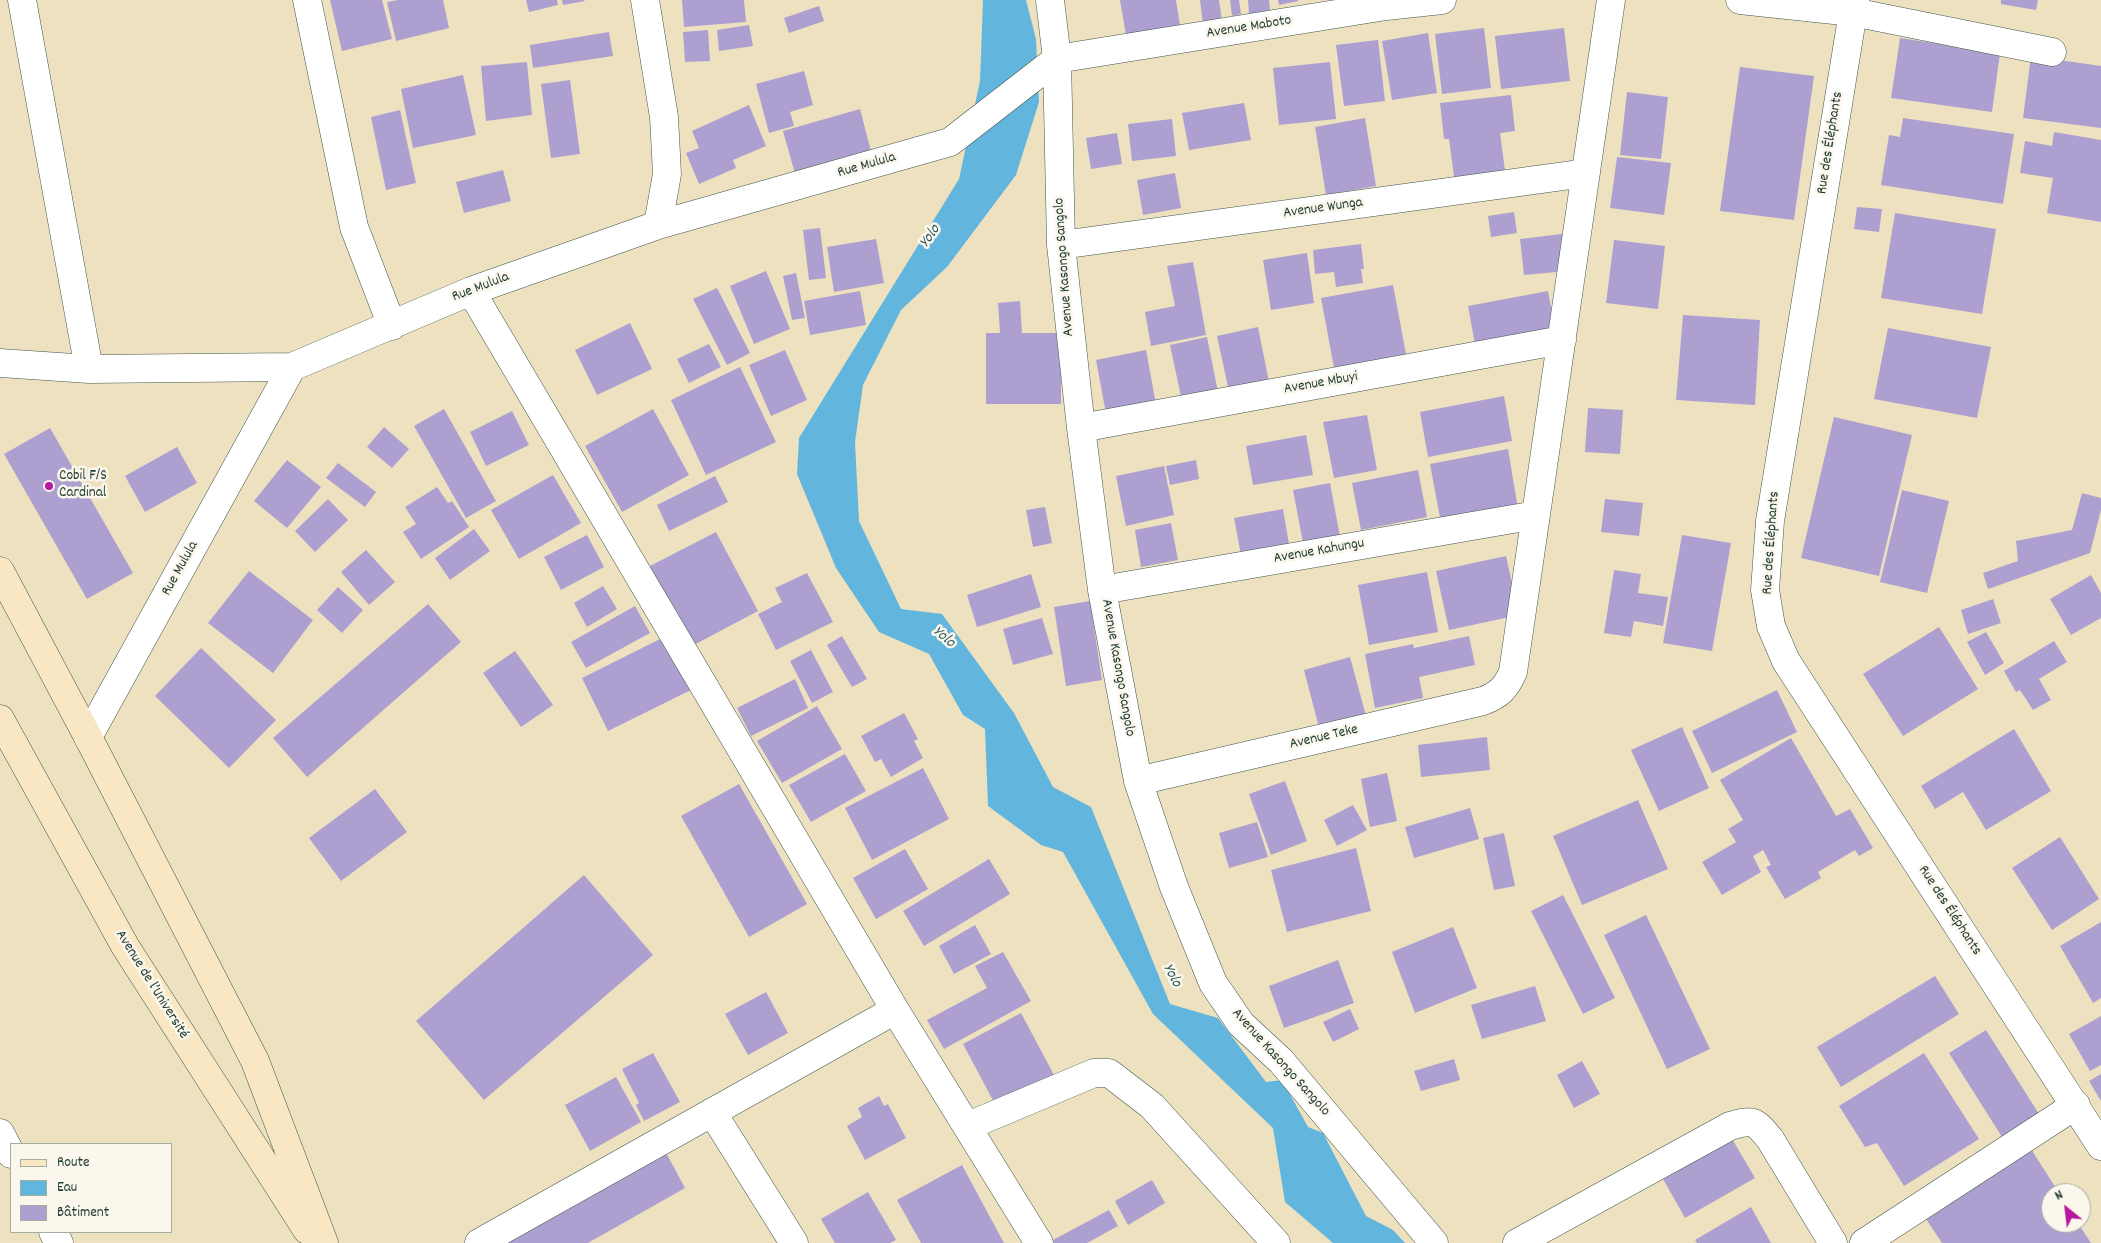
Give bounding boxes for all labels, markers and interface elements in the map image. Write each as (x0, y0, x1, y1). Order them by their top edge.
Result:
street label: Avenue Maboto (1205, 12, 1293, 44)
street label: Rue des Éléphants (1814, 90, 1848, 196)
street label: Rue Mulula (836, 149, 898, 183)
street label: Avenue Wunga (1282, 195, 1364, 223)
street label: Avenue Kasongo Sangolo (1051, 197, 1079, 337)
water label: Yolo (916, 222, 946, 252)
street label: Rue Mulula (450, 269, 512, 307)
street label: Avenue Mbuyi (1282, 369, 1360, 399)
place label: Cobil F/S Cardinal (59, 468, 107, 503)
marker: Cobil F/S Cardinal (43, 480, 55, 492)
street label: Rue des Éléphants (1759, 491, 1785, 595)
street label: Avenue Kahungu (1272, 535, 1366, 569)
street label: Rue Mulula (159, 539, 203, 599)
street label: Avenue Kasongo Sangolo (1096, 598, 1138, 738)
water label: Yolo (928, 623, 958, 653)
street label: Avenue Teke (1288, 721, 1360, 755)
street label: Rue des Éléphants (1913, 863, 1985, 959)
street label: Avenue de l’Université (110, 927, 192, 1043)
water label: Yolo (1157, 961, 1185, 991)
street label: Avenue Kasongo Sangolo (1227, 1005, 1333, 1121)
legend (10, 1143, 172, 1233)
text: Route (57, 1152, 90, 1174)
text: Eau (57, 1177, 77, 1199)
north arrow (2041, 1183, 2091, 1233)
text: N (2051, 1185, 2067, 1206)
text: Bâtiment (57, 1202, 109, 1224)

